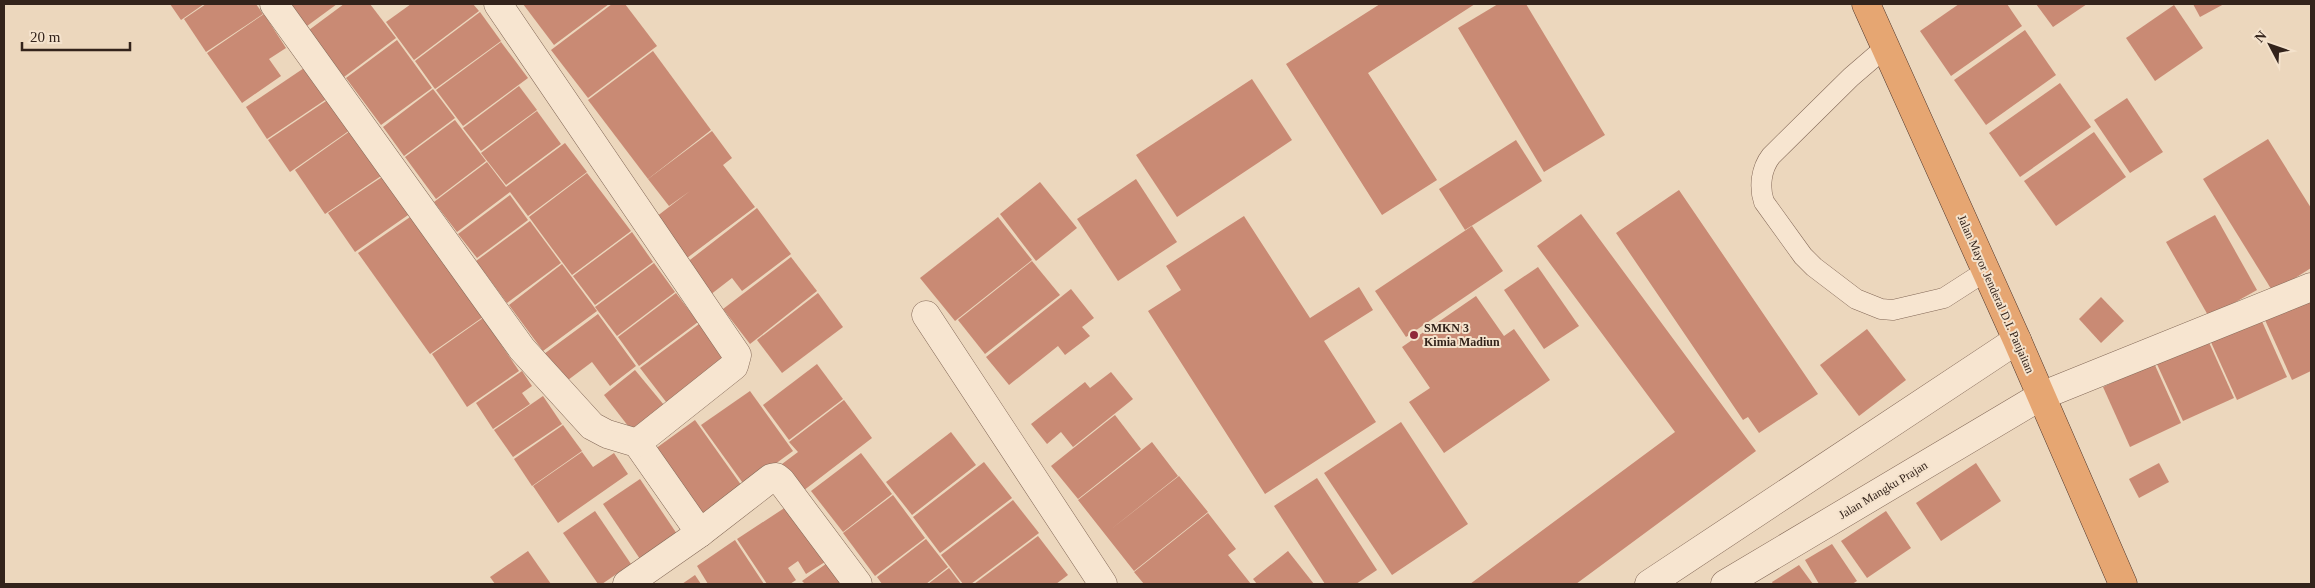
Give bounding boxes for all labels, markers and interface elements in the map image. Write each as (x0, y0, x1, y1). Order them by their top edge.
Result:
scale bar (22, 20, 130, 52)
north arrow (2245, 20, 2295, 70)
text: N (2252, 28, 2270, 46)
text: 20 m (30, 29, 61, 45)
street label: Jalan Mayor Jenderal D.I. Panjaitan (1955, 213, 2037, 375)
place label: SMKN 3 Kimia Madiun (1424, 321, 1500, 349)
marker: SMKN 3 Kimia Madiun (1408, 329, 1420, 341)
street label: Jalan Mangku Prajan (1836, 458, 1930, 522)

